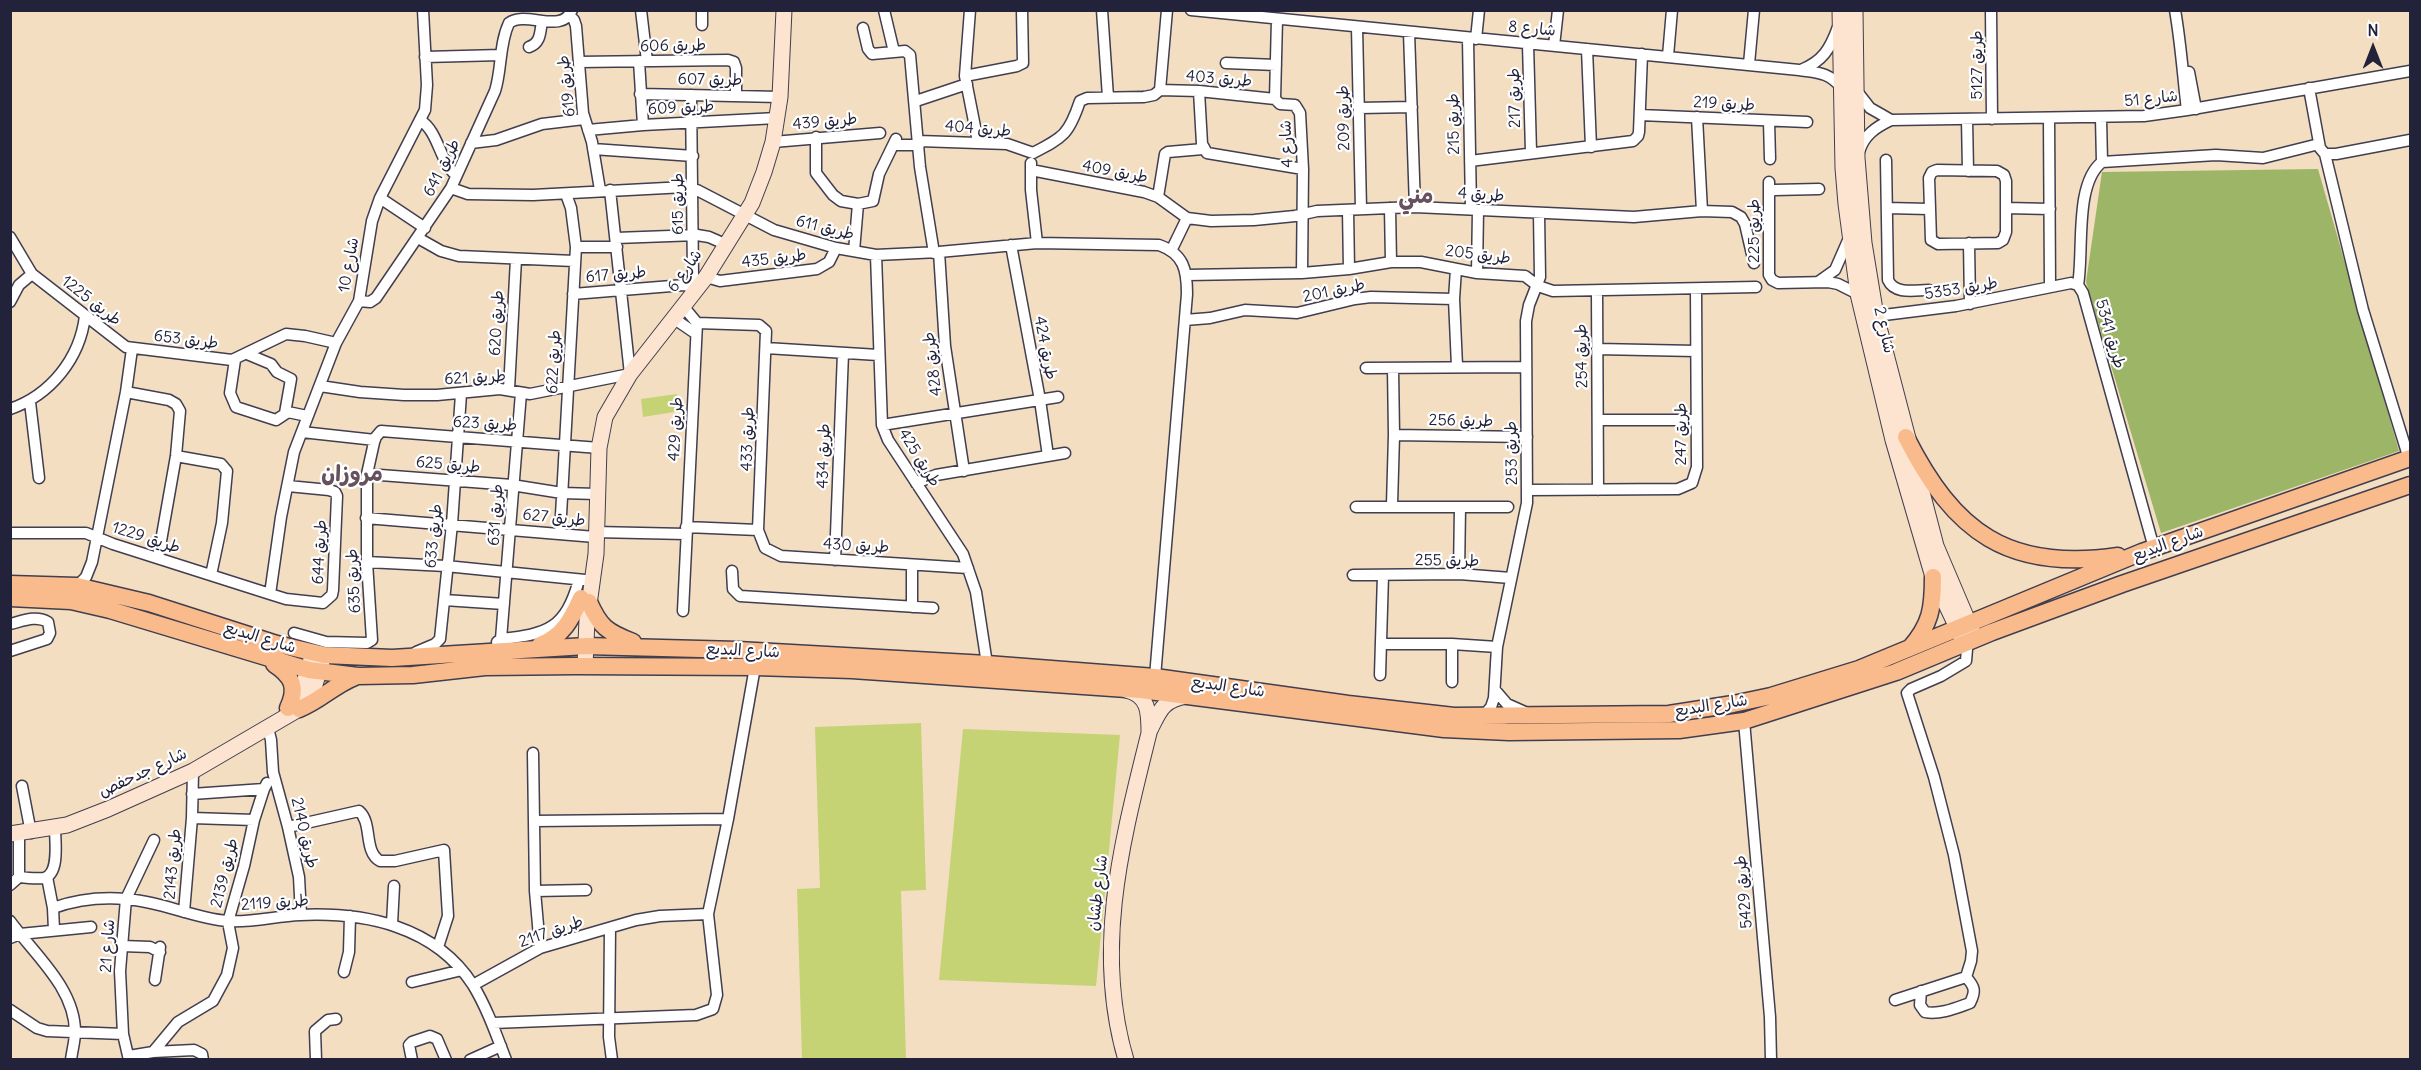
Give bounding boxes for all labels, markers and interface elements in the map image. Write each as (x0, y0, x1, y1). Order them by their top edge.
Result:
street label: شارع 8 (1507, 17, 1557, 41)
north arrow (2343, 18, 2403, 78)
text: N (2367, 20, 2379, 40)
street label: طريق 5127 (1967, 30, 1987, 100)
street label: طريق 606 (640, 36, 706, 56)
street label: طريق 619 (554, 54, 580, 118)
street label: طريق 403 (1185, 67, 1253, 91)
street label: طريق 217 (1505, 68, 1525, 128)
street label: طريق 607 (677, 70, 743, 90)
street label: طريق 209 (1334, 85, 1354, 151)
street label: شارع 51 (2123, 87, 2179, 111)
street label: طريق 215 (1444, 93, 1464, 155)
street label: طريق 219 (1693, 93, 1755, 115)
street label: طريق 609 (647, 97, 715, 119)
street label: طريق 439 (792, 110, 858, 134)
street label: طريق 404 (944, 117, 1012, 141)
street label: شارع 4 (1276, 120, 1298, 168)
street label: طريق 641 (419, 136, 465, 200)
street label: طريق 409 (1081, 156, 1149, 188)
street label: طريق 615 (668, 173, 688, 235)
district label: مني (1399, 184, 1433, 210)
street label: طريق 4 (1457, 184, 1505, 206)
street label: طريق 225 (1744, 199, 1764, 263)
street label: طريق 611 (794, 212, 856, 244)
street label: شارع 10 (335, 236, 363, 294)
street label: طريق 205 (1444, 241, 1512, 269)
street label: شارع 6 (663, 246, 707, 296)
street label: طريق 435 (741, 246, 807, 272)
street label: طريق 617 (585, 263, 647, 287)
street label: طريق 1225 (57, 272, 125, 330)
street label: طريق 5353 (1923, 274, 1999, 304)
street label: طريق 201 (1301, 275, 1367, 307)
street label: طريق 620 (486, 290, 508, 356)
street label: طريق 5341 (2091, 297, 2129, 371)
street label: شارع 2 (1869, 305, 1899, 355)
street label: طريق 424 (1029, 315, 1061, 381)
street label: طريق 254 (1572, 324, 1592, 388)
street label: طريق 653 (153, 327, 219, 353)
street label: طريق 622 (543, 329, 565, 395)
street label: طريق 428 (920, 331, 946, 397)
street label: طريق 621 (444, 367, 506, 389)
street label: طريق 429 (665, 396, 687, 462)
street label: طريق 247 (1671, 403, 1691, 465)
street label: طريق 433 (737, 406, 759, 472)
street label: طريق 256 (1429, 411, 1493, 431)
street label: طريق 623 (452, 413, 518, 435)
street label: طريق 253 (1502, 421, 1522, 485)
street label: طريق 434 (813, 423, 835, 489)
street label: طريق 425 (894, 426, 944, 490)
street label: طريق 625 (415, 453, 481, 477)
district label: مروزان (321, 462, 383, 488)
street label: طريق 631 (484, 483, 508, 547)
street label: طريق 633 (421, 503, 447, 569)
street label: طريق 627 (522, 505, 586, 531)
street label: طريق 1229 (110, 518, 182, 558)
street label: طريق 644 (309, 519, 331, 585)
street label: شارع البديع (2130, 522, 2206, 566)
street label: طريق 430 (822, 535, 890, 557)
street label: طريق 635 (343, 548, 365, 614)
street label: طريق 255 (1415, 551, 1479, 571)
street label: شارع البديع (222, 618, 298, 658)
street label: شارع البديع (706, 639, 780, 663)
street label: شارع البديع (1190, 672, 1266, 702)
street label: شارع البديع (1673, 691, 1749, 721)
street label: شارع جدحفص (96, 744, 190, 802)
street label: طريق 2140 (287, 796, 321, 870)
street label: طريق 2143 (160, 828, 186, 900)
street label: طريق 2139 (207, 836, 243, 910)
street label: شارع طشان (1084, 854, 1112, 932)
street label: طريق 5429 (1731, 854, 1757, 930)
street label: طريق 2119 (240, 891, 310, 915)
street label: طريق 2117 (516, 912, 586, 952)
street label: شارع 21 (97, 919, 119, 973)

